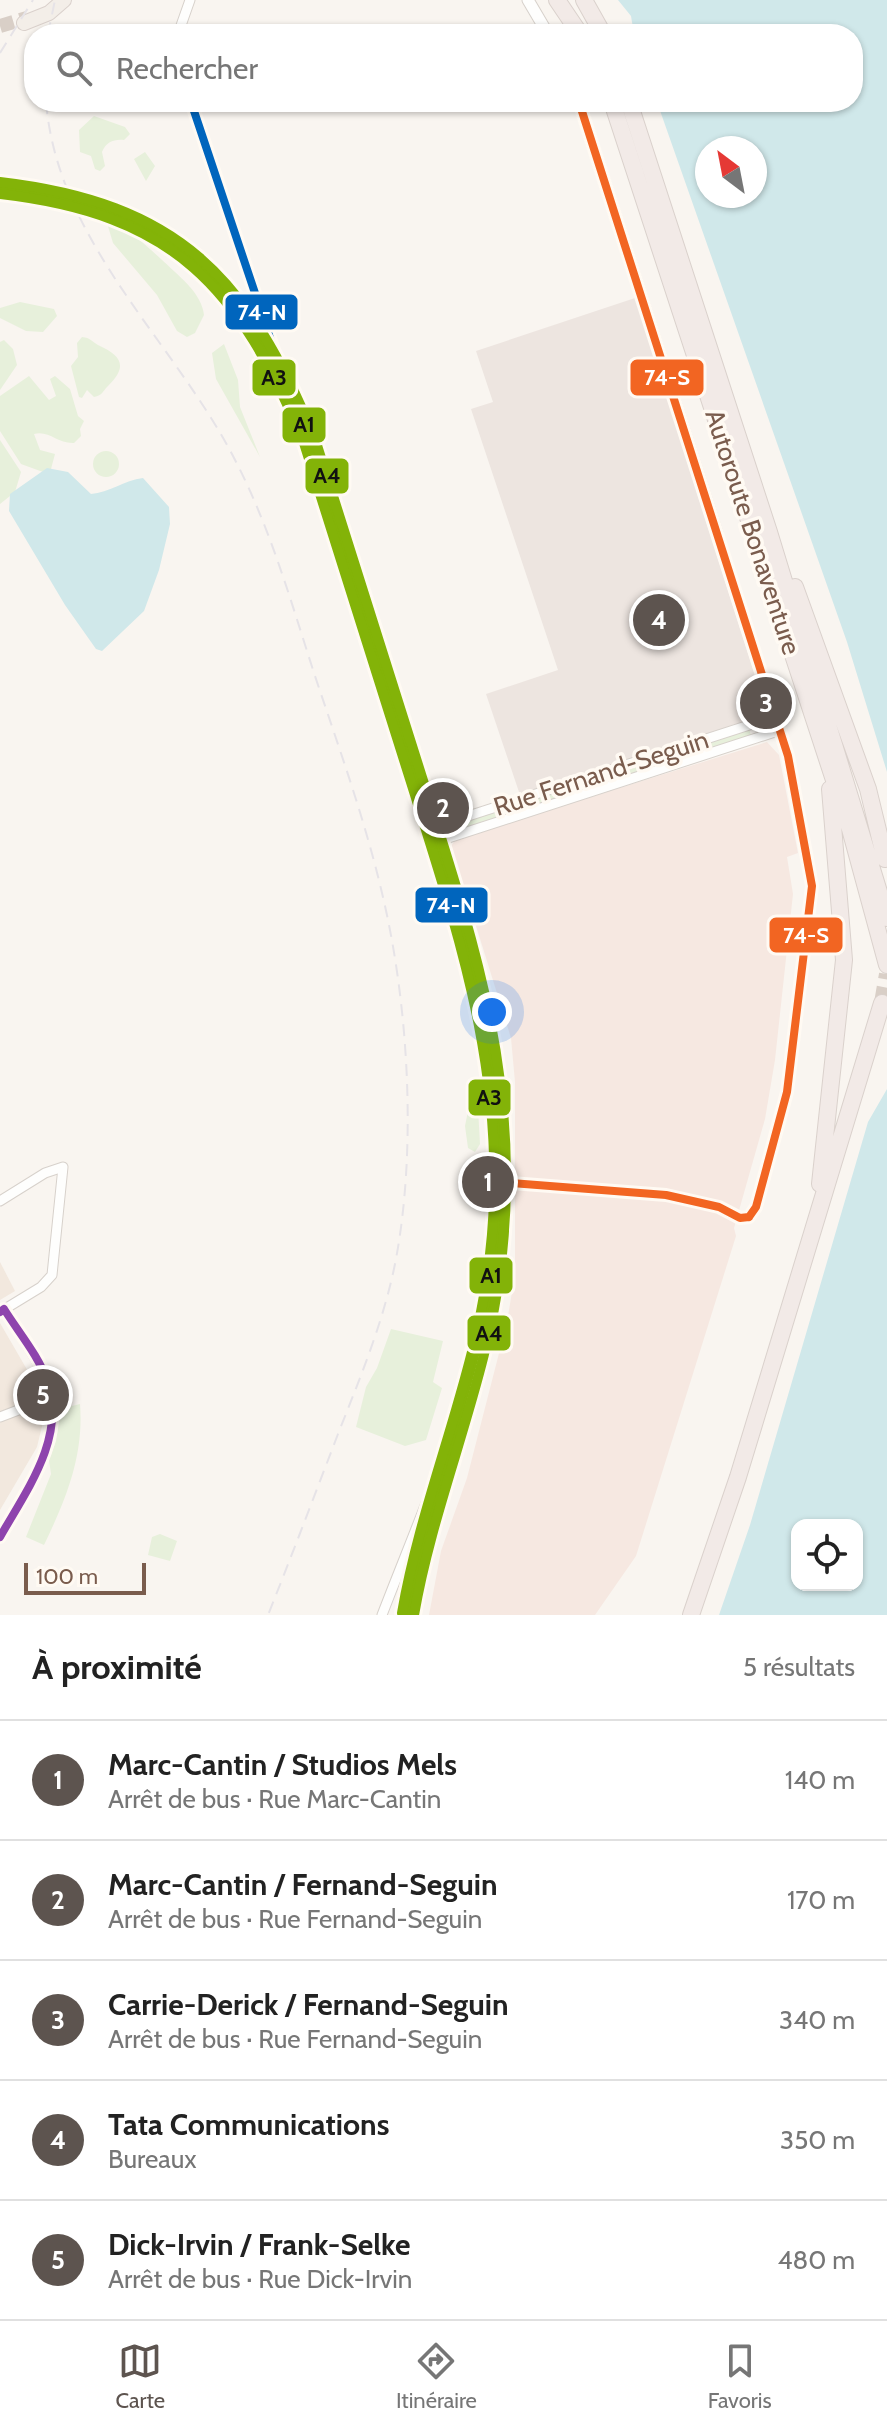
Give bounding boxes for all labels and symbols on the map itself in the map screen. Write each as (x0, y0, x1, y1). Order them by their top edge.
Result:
north arrow (695, 136, 767, 208)
line badge: 74-N (224, 293, 299, 331)
text: 74-N (238, 299, 286, 326)
line badge: A3 (251, 358, 297, 397)
line badge: 74-S (629, 358, 705, 397)
text: A3 (261, 364, 287, 391)
text: 74-S (644, 364, 690, 391)
street label: Autoroute Bonaventure (698, 405, 808, 659)
line badge: A1 (281, 406, 327, 444)
text: A1 (293, 411, 315, 438)
line badge: A4 (304, 457, 350, 495)
text: A4 (313, 462, 341, 489)
pin: 4 (633, 590, 685, 650)
pin: 3 (740, 673, 792, 733)
street label: Rue Fernand-Seguin (490, 723, 712, 823)
pin: 2 (417, 778, 469, 838)
line badge: 74-N (414, 886, 489, 924)
text: 74-N (427, 892, 475, 919)
line badge: 74-S (768, 916, 844, 954)
text: 74-S (783, 922, 829, 949)
your location (472, 992, 512, 1032)
line badge: A3 (467, 1078, 512, 1117)
text: A3 (476, 1084, 502, 1111)
pin: 1 (462, 1152, 514, 1212)
line badge: A1 (468, 1256, 514, 1295)
text: A1 (480, 1262, 502, 1289)
line badge: A4 (466, 1314, 512, 1352)
text: A4 (475, 1320, 503, 1347)
pin: 5 (17, 1365, 69, 1425)
scale bar (24, 1559, 146, 1595)

